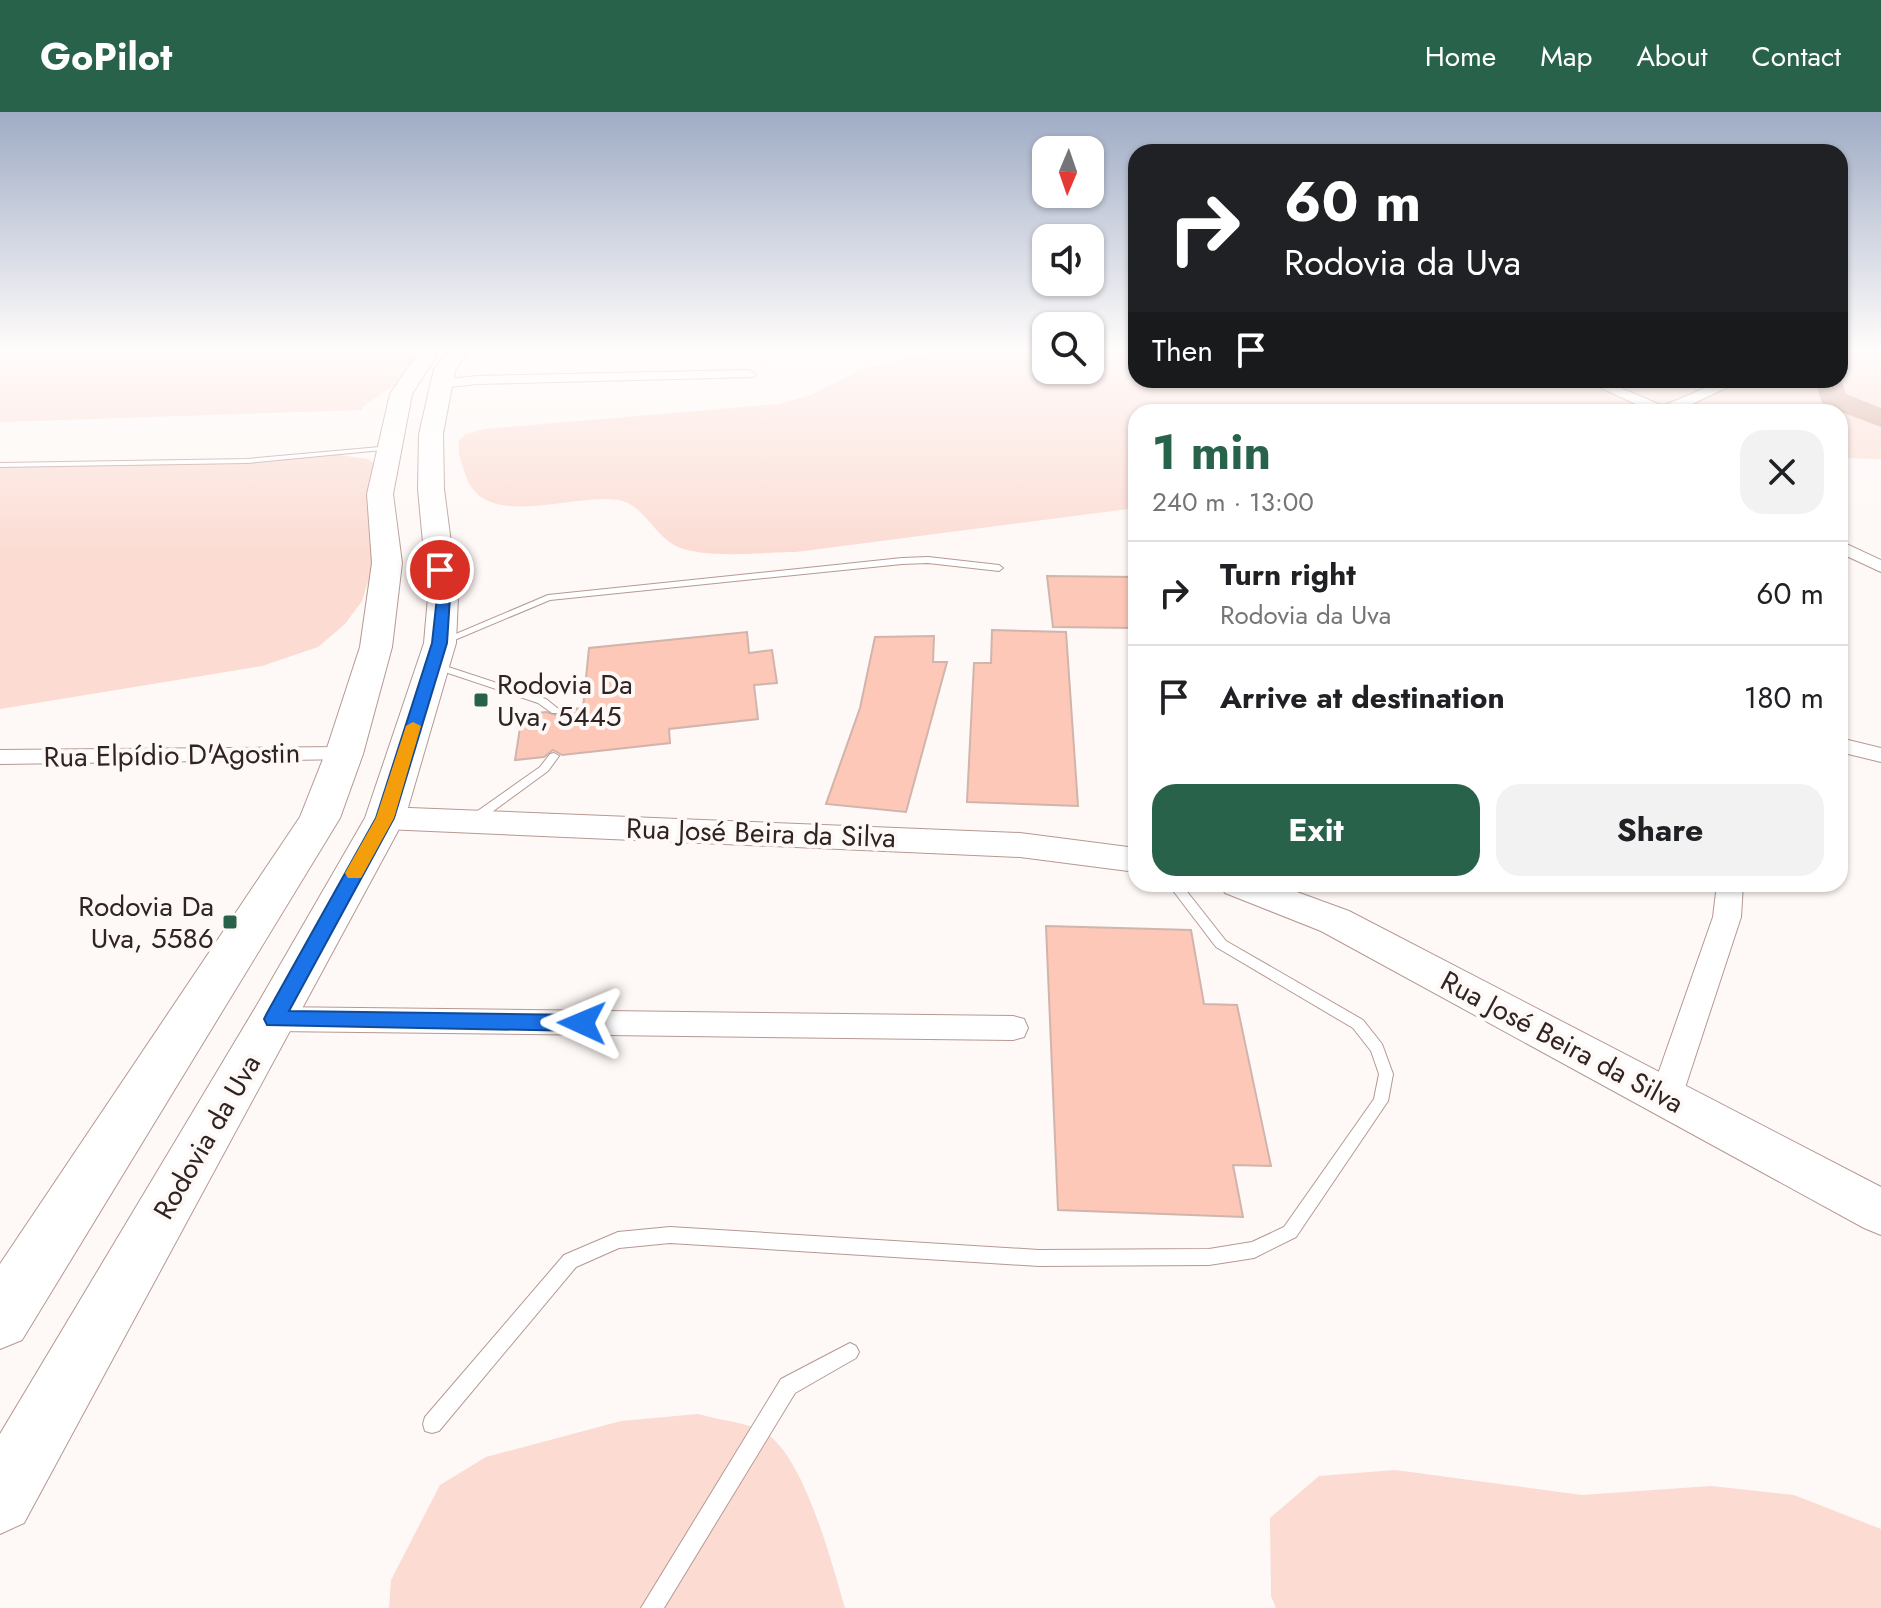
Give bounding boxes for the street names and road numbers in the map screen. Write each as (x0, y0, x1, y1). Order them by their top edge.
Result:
street label: Rua Elpídio D'Agostin (43, 732, 301, 778)
street label: Rua José Beira da Silva (625, 808, 897, 858)
street label: Rua José Beira da Silva (1433, 961, 1691, 1123)
street label: Rodovia da Uva (143, 1047, 271, 1227)

